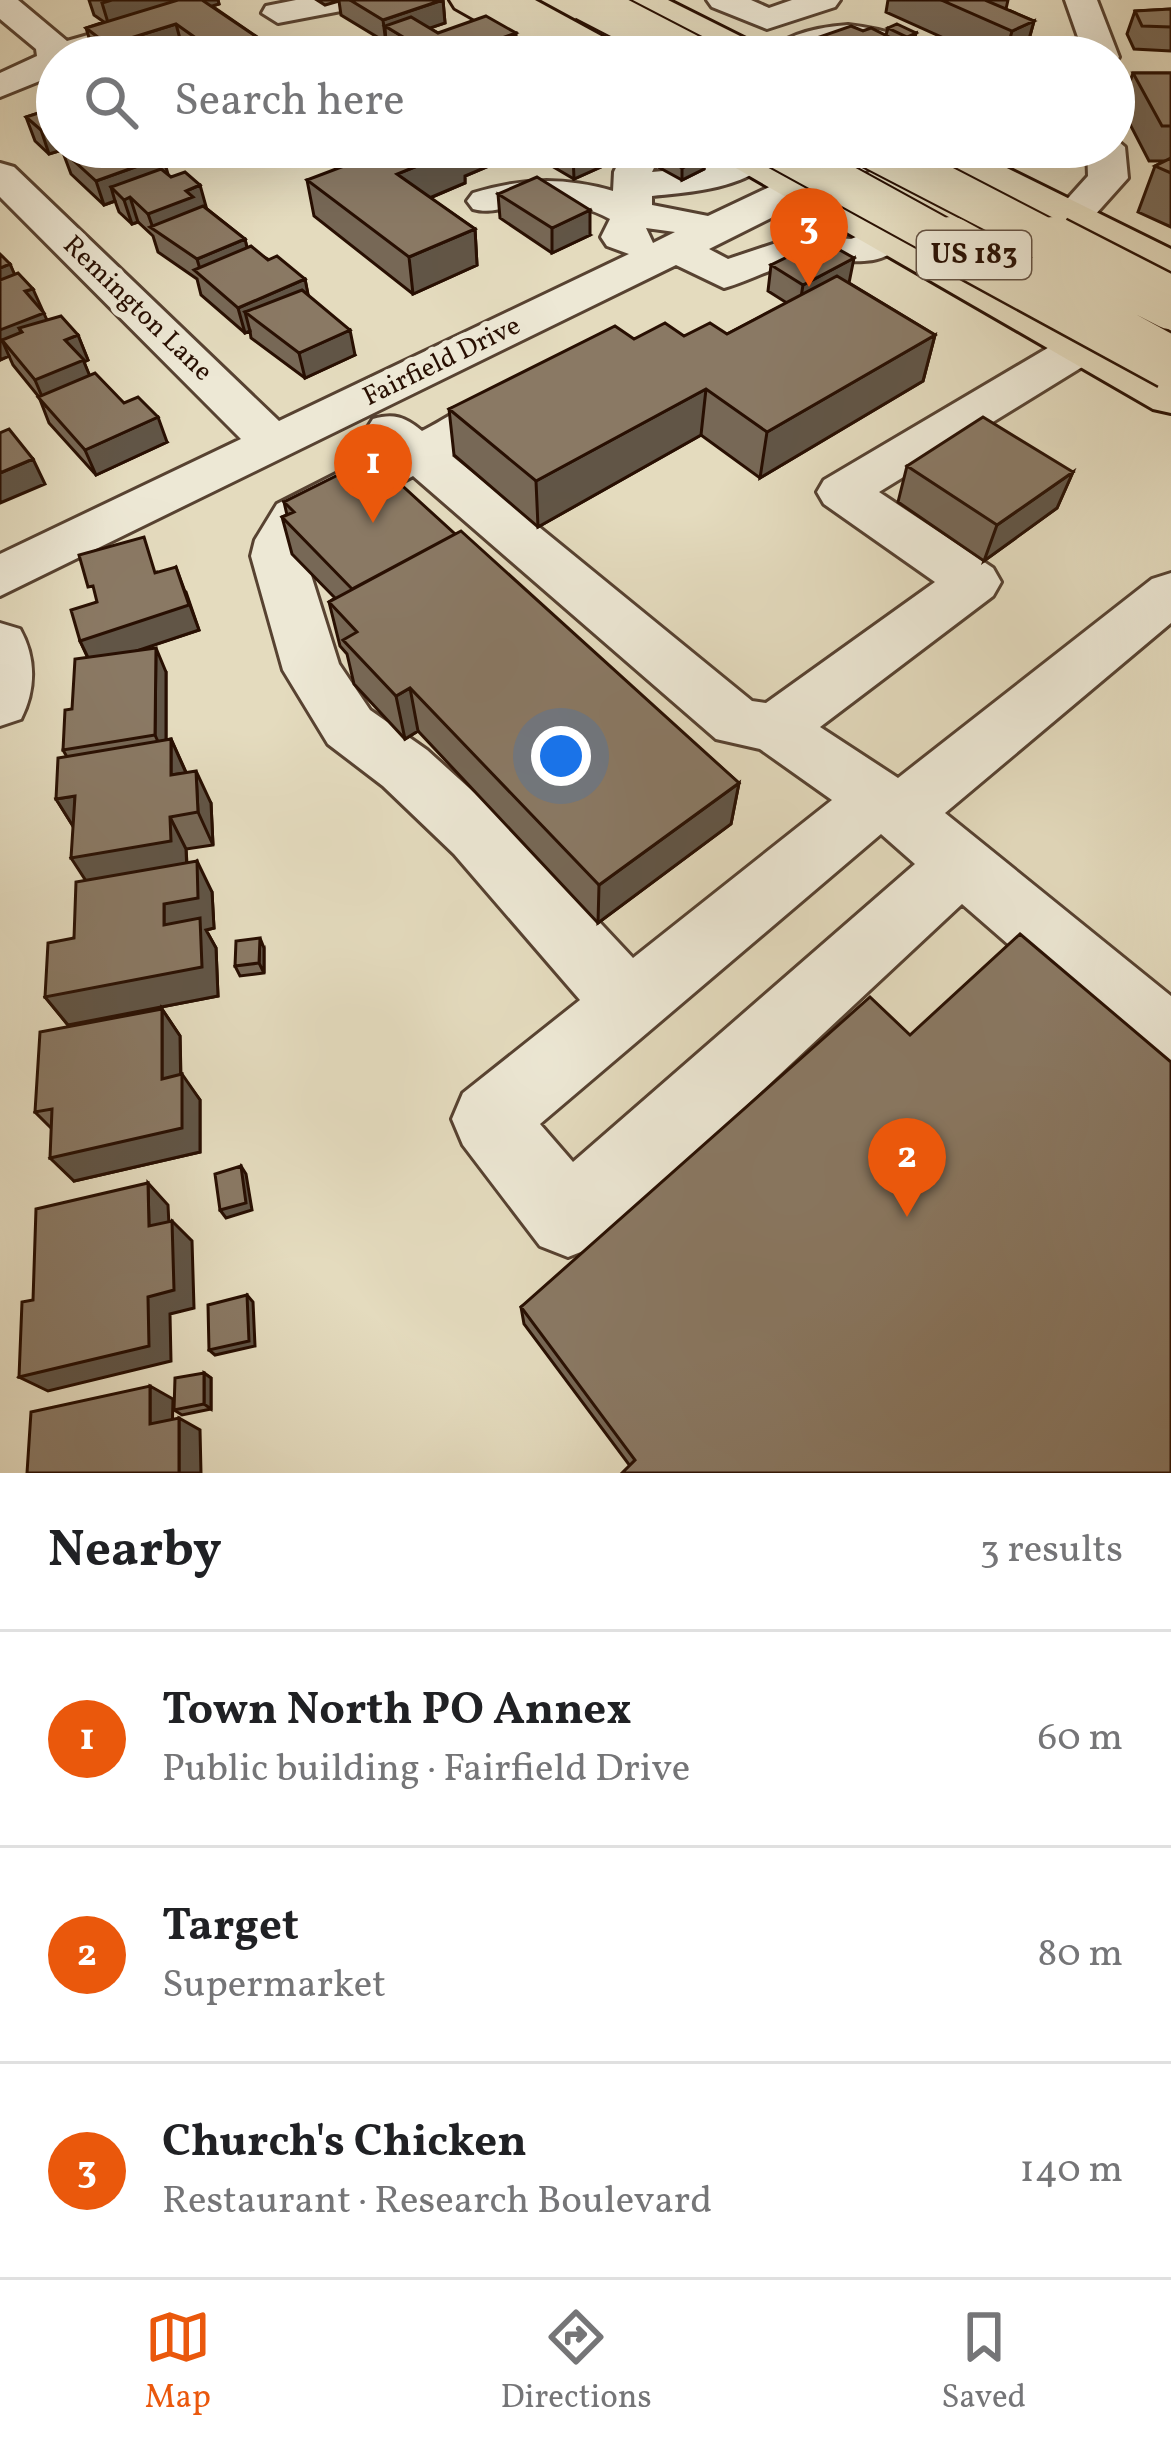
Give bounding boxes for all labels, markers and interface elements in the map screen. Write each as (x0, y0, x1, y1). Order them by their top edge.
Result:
search box (36, 36, 1135, 168)
icon: search (78, 69, 144, 135)
text: Search here (174, 71, 405, 134)
pin: 3 (770, 188, 848, 287)
street label: Remington Lane (54, 228, 220, 390)
road number: US 183 (917, 231, 1031, 279)
street label: Fairfield Drive (357, 307, 527, 417)
pin: 1 (334, 424, 412, 523)
your location (531, 726, 591, 786)
pin: 2 (868, 1118, 946, 1217)
text: Nearby (48, 1516, 222, 1587)
text: 3 results (980, 1524, 1123, 1578)
text: Town North PO Annex (162, 1680, 632, 1743)
text: 1 (79, 1712, 95, 1766)
text: 60 m (1038, 1712, 1123, 1766)
text: Public building · Fairfield Drive (162, 1743, 690, 1797)
text: Target (162, 1896, 299, 1959)
text: 2 (77, 1928, 97, 1982)
text: 80 m (1037, 1928, 1123, 1982)
text: Supermarket (162, 1959, 386, 2013)
text: Church's Chicken (162, 2112, 527, 2175)
text: 3 (77, 2144, 97, 2198)
text: 140 m (1020, 2144, 1123, 2198)
text: Restaurant · Research Boulevard (162, 2175, 712, 2229)
tab: Map (145, 2304, 211, 2422)
tab: Directions (500, 2304, 652, 2422)
tab: Saved (941, 2304, 1026, 2422)

